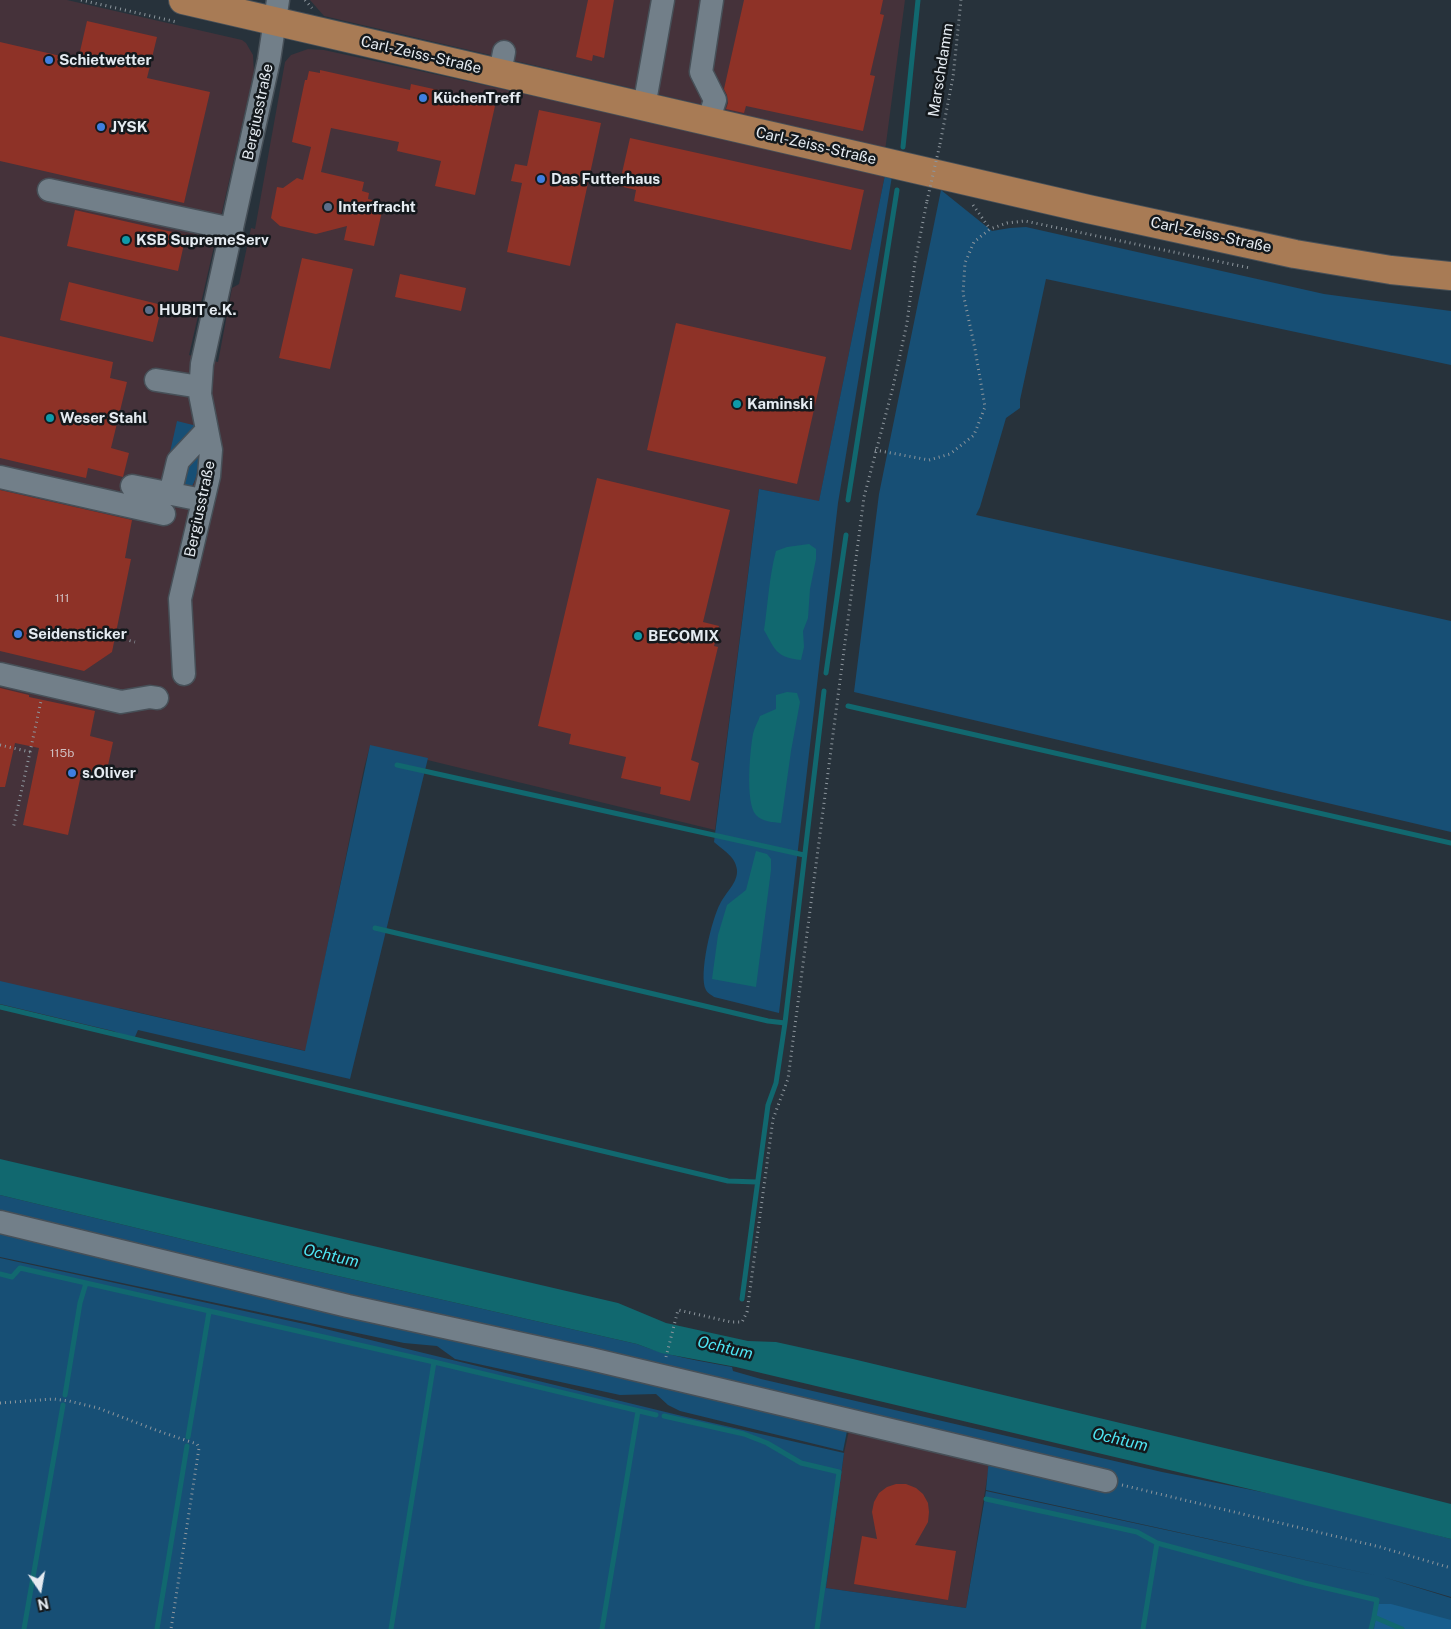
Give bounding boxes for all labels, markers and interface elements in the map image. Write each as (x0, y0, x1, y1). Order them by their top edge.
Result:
street label: Marschdamm (925, 22, 957, 118)
street label: Carl-Zeiss-Straße (359, 32, 483, 78)
place label: Schietwetter (59, 51, 152, 69)
marker: Schietwetter (43, 54, 55, 66)
street label: Bergiusstraße (239, 62, 277, 162)
place label: KüchenTreff (433, 89, 521, 107)
marker: KüchenTreff (417, 92, 429, 104)
place label: JYSK (111, 118, 147, 136)
marker: JYSK (95, 121, 107, 133)
street label: Carl-Zeiss-Straße (754, 123, 878, 169)
place label: Das Futterhaus (551, 170, 660, 188)
marker: Das Futterhaus (535, 173, 547, 185)
place label: Interfracht (338, 198, 416, 216)
marker: Interfracht (322, 201, 334, 213)
street label: Carl-Zeiss-Straße (1149, 213, 1273, 257)
place label: KSB SupremeServ (136, 231, 269, 249)
marker: KSB SupremeServ (120, 234, 132, 246)
place label: HUBIT e.K. (159, 301, 237, 319)
marker: HUBIT e.K. (143, 304, 155, 316)
place label: Kaminski (747, 395, 813, 413)
marker: Kaminski (731, 398, 743, 410)
place label: Weser Stahl (60, 409, 147, 427)
marker: Weser Stahl (44, 412, 56, 424)
street label: Bergiusstraße (181, 459, 219, 559)
house number: 111 (55, 591, 69, 605)
place label: Seidensticker (28, 625, 127, 643)
place label: BECOMIX (648, 627, 719, 645)
marker: Seidensticker (12, 628, 24, 640)
marker: BECOMIX (632, 630, 644, 642)
house number: 115b (50, 746, 74, 760)
place label: s.Oliver (82, 764, 136, 782)
marker: s.Oliver (66, 767, 78, 779)
water label: Ochtum (301, 1240, 361, 1272)
water label: Ochtum (695, 1332, 755, 1364)
water label: Ochtum (1090, 1424, 1150, 1456)
north arrow (15, 1564, 65, 1614)
text: N (36, 1595, 50, 1613)

